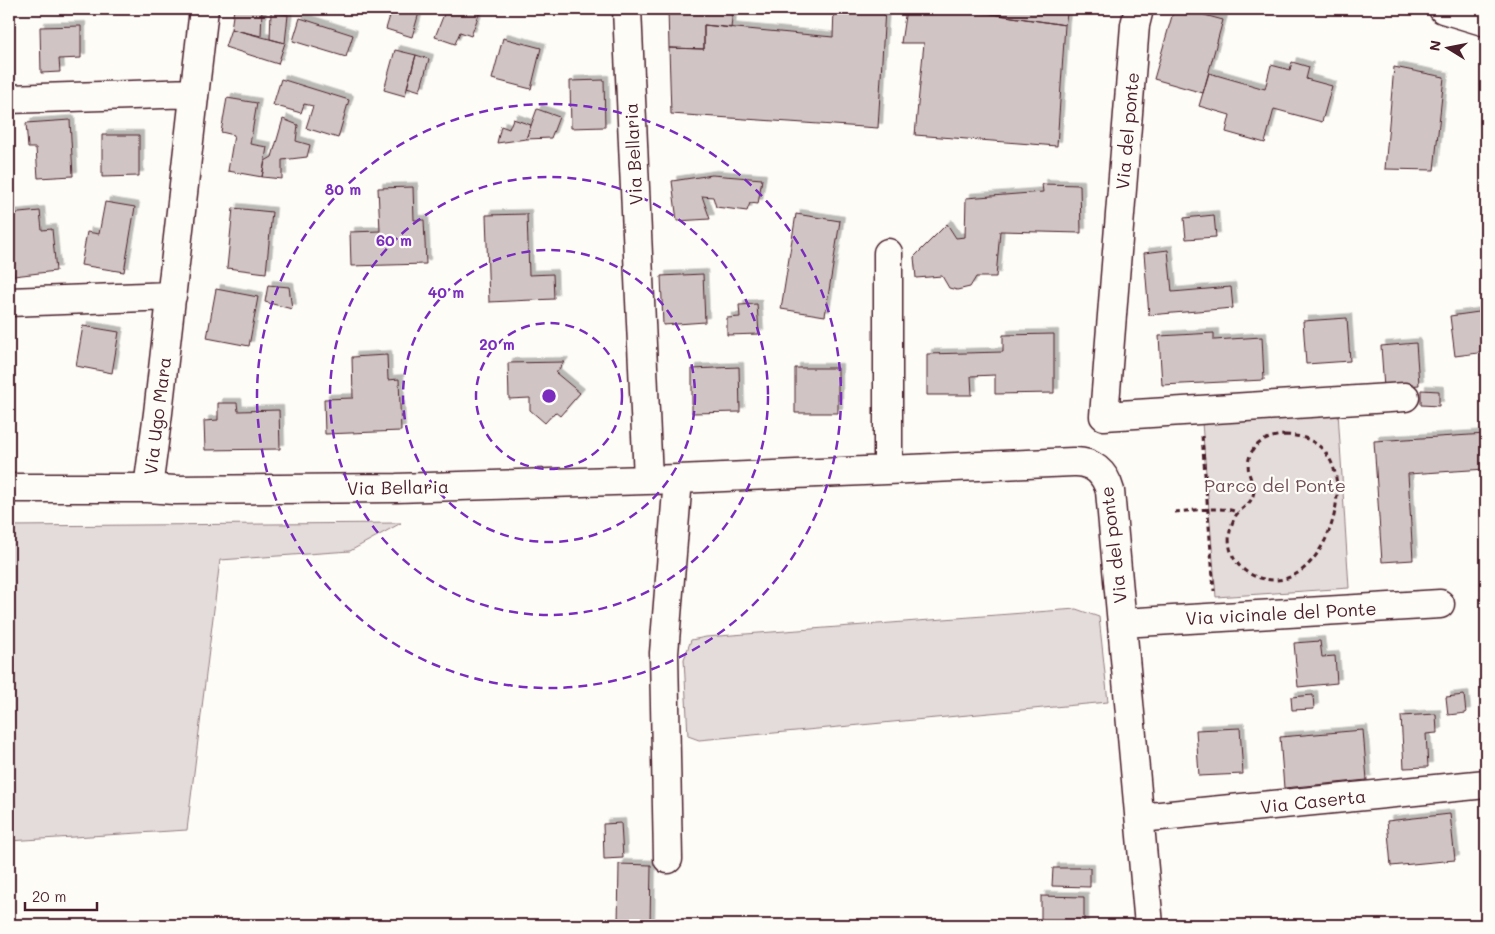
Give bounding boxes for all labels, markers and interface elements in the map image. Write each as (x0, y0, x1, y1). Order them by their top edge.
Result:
north arrow (1422, 22, 1472, 72)
text: N (1424, 39, 1445, 53)
street label: Via del ponte (1110, 71, 1144, 191)
street label: Via Bellaria (618, 102, 648, 206)
text: 80 m (325, 179, 361, 199)
text: 60 m (376, 230, 412, 250)
text: 40 m (428, 282, 464, 302)
text: 20 m (479, 334, 515, 354)
street label: Via Ugo Mara (138, 356, 176, 476)
centre of rings (540, 387, 558, 405)
park label: Parco del Ponte (1204, 473, 1346, 497)
street label: Via Bellaria (347, 474, 449, 500)
street label: Via del ponte (1094, 485, 1132, 605)
street label: Via vicinale del Ponte (1185, 596, 1377, 630)
street label: Via Caserta (1259, 784, 1367, 818)
scale bar (25, 879, 98, 911)
text: 20 m (32, 886, 66, 906)

